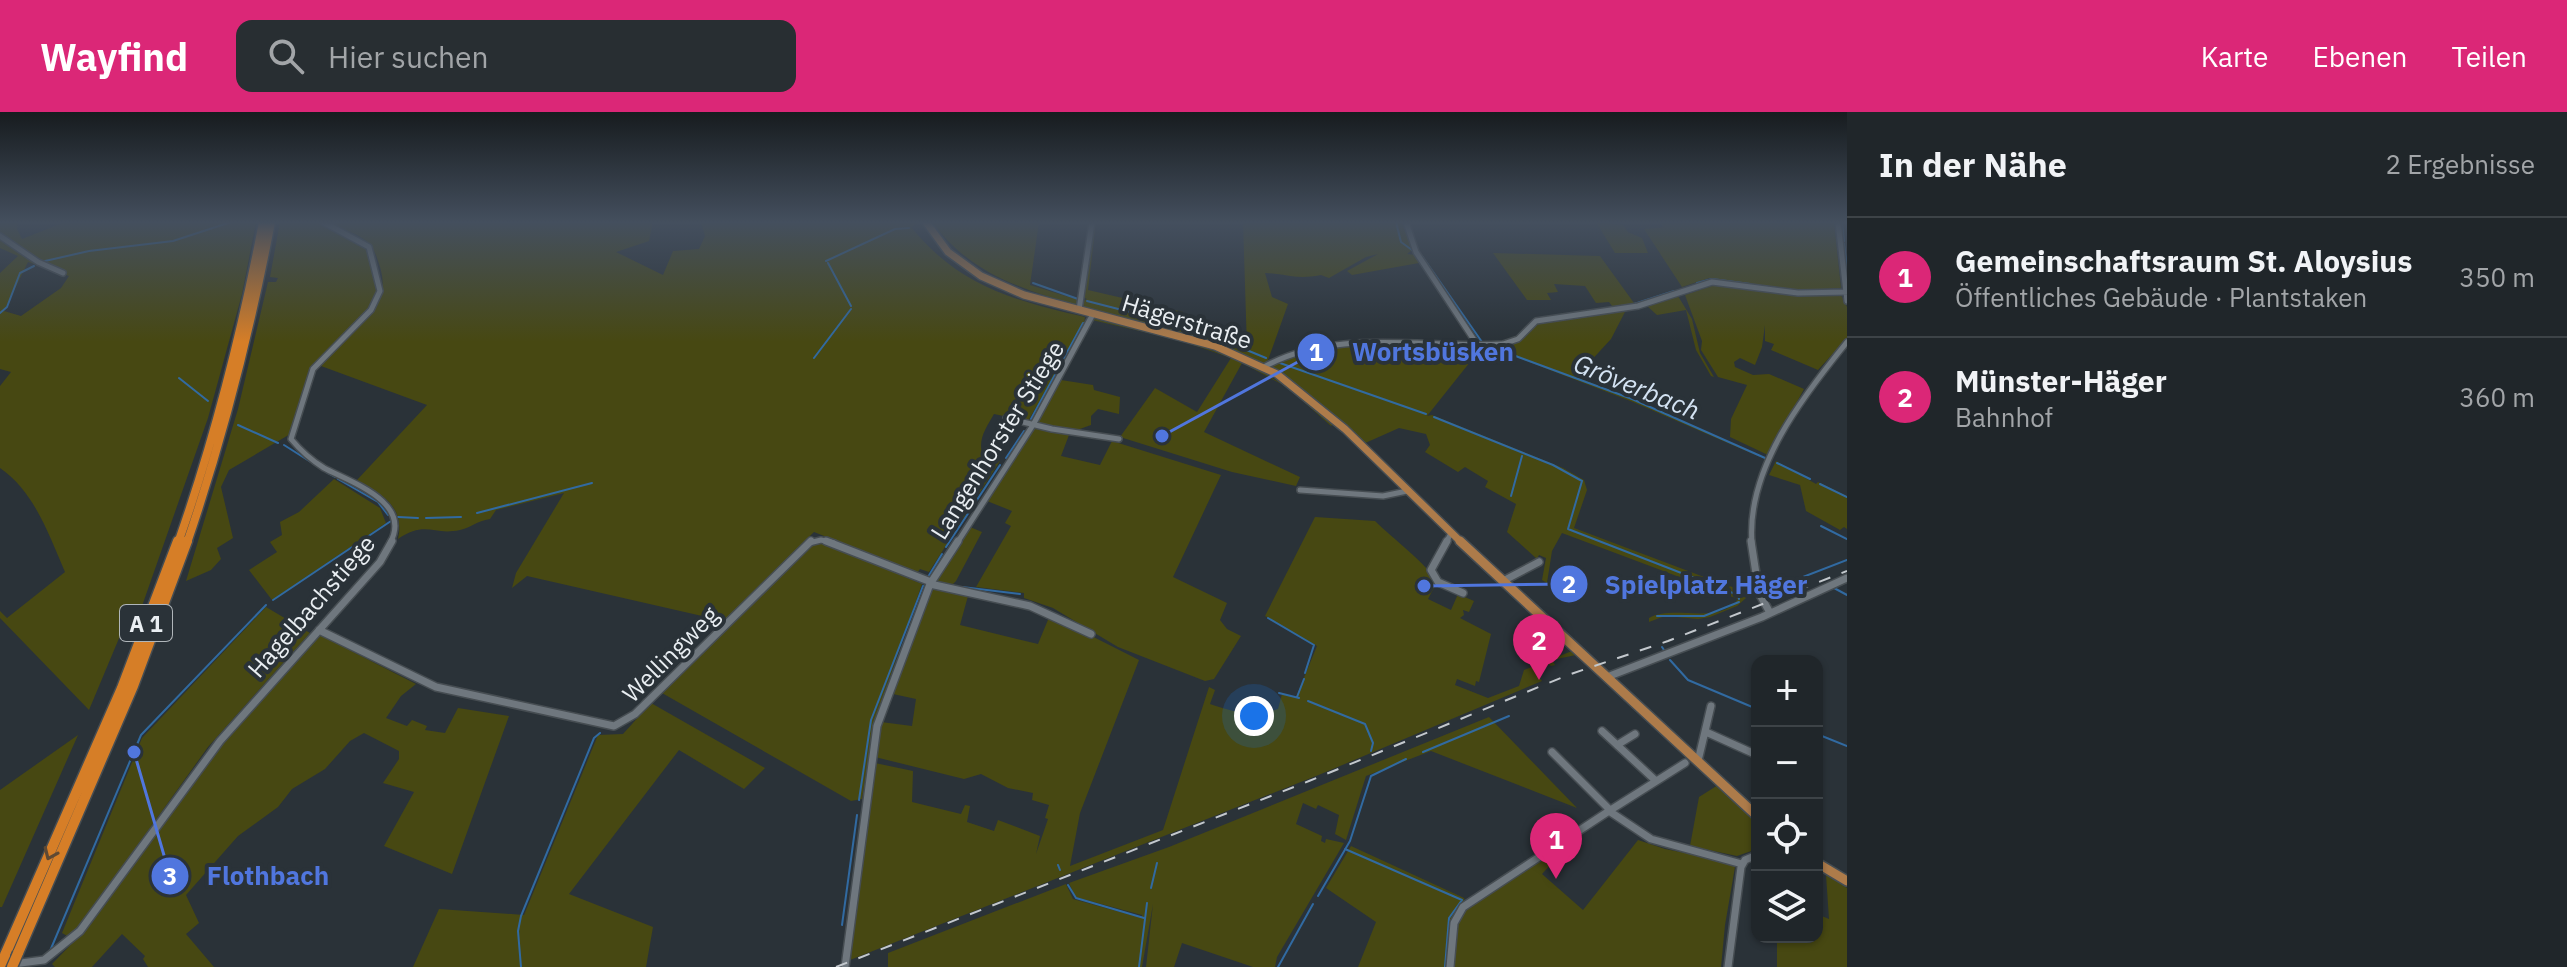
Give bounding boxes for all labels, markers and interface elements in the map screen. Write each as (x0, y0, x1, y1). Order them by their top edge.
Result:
search box (236, 20, 796, 92)
text: Wayfind (40, 32, 188, 81)
icon: search (264, 34, 308, 78)
text: Hier suchen (328, 37, 489, 76)
text: Karte (2201, 38, 2268, 75)
text: Ebenen (2312, 38, 2408, 75)
text: Teilen (2452, 38, 2527, 75)
text: In der Nähe (1879, 142, 2067, 186)
text: 2 Ergebnisse (2386, 147, 2535, 181)
text: Gemeinschaftsraum St. Aloysius (1955, 241, 2412, 280)
text: 1 (1897, 260, 1913, 294)
text: 350 m (2459, 260, 2535, 294)
text: Öffentliches Gebäude · Plantstaken (1955, 280, 2367, 314)
street label: Hägerstraße (1118, 286, 1256, 356)
callout: Wortsbüsken (1296, 327, 1530, 377)
text: Wortsbüsken (1352, 334, 1514, 368)
street label: Langenhorster Stiege (923, 335, 1071, 545)
text: 1 (1309, 336, 1323, 368)
water label: Gröverbach (1569, 345, 1705, 427)
text: Münster-Häger (1955, 361, 2167, 400)
text: 2 (1897, 380, 1913, 414)
text: 360 m (2459, 380, 2535, 414)
text: Bahnhof (1955, 400, 2053, 434)
street label: Hagelbachstiege (240, 528, 382, 684)
callout: Spielplatz Häger (1549, 559, 1824, 609)
text: Spielplatz Häger (1605, 567, 1807, 601)
text: 2 (1562, 568, 1576, 600)
street label: Wellingweg (615, 599, 725, 709)
road number: A 1 (120, 605, 172, 641)
pin: 2 (1513, 614, 1565, 680)
map controls (1751, 655, 1823, 943)
button: + (1751, 655, 1823, 727)
your location (1234, 696, 1274, 736)
button: − (1751, 727, 1823, 799)
button: locate (1751, 799, 1823, 871)
pin: 1 (1530, 813, 1582, 879)
one-way arrow (44, 846, 60, 860)
callout: Flothbach (150, 851, 345, 901)
text: Flothbach (207, 858, 329, 892)
text: 3 (163, 860, 177, 892)
button: layers (1751, 871, 1823, 943)

